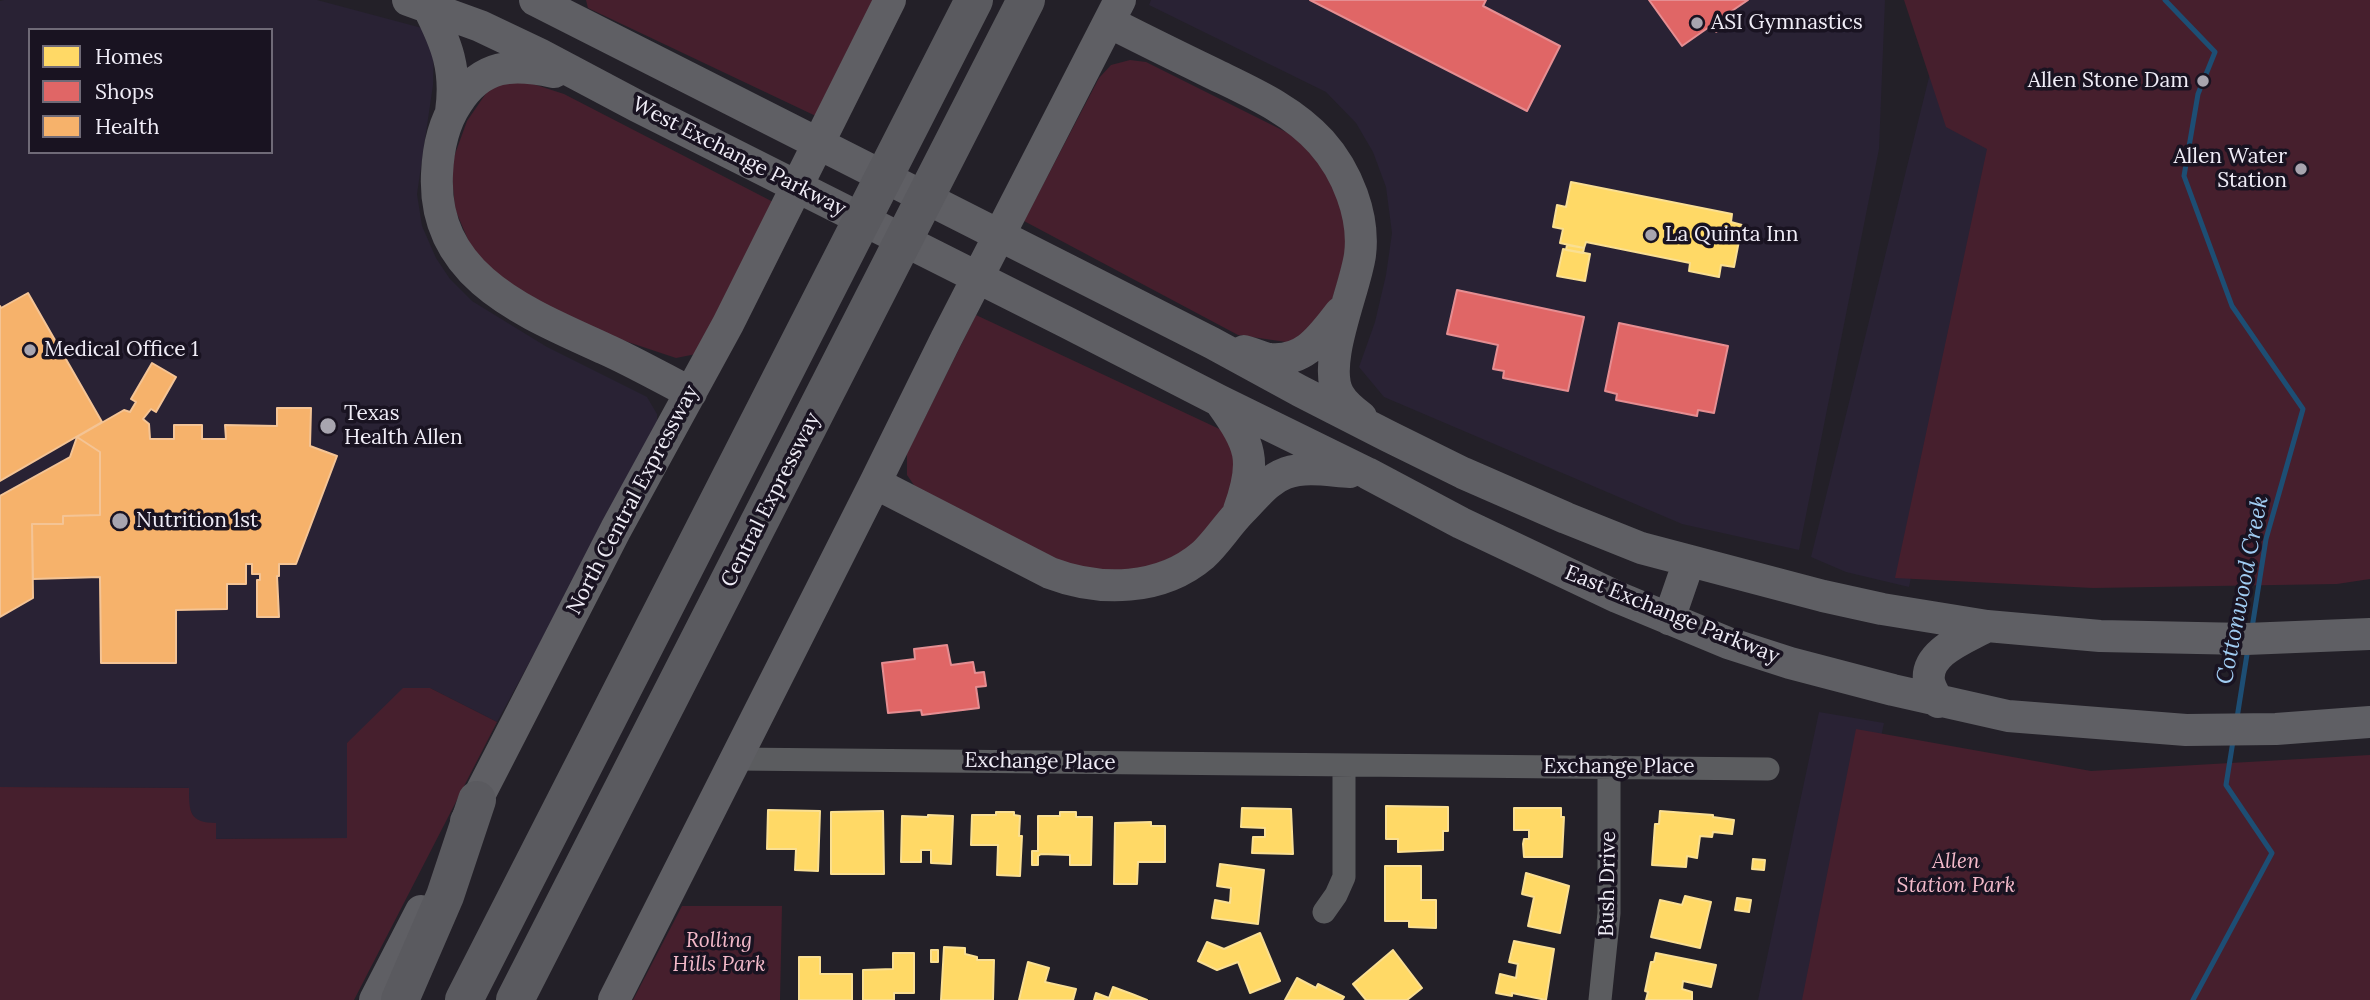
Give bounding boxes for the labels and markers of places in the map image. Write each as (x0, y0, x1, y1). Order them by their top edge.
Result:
place label: ASI Gymnastics (1711, 10, 1863, 36)
marker: ASI Gymnastics (1689, 15, 1705, 31)
place label: Allen Stone Dam (2028, 68, 2189, 94)
marker: Allen Stone Dam (2195, 73, 2211, 89)
place label: Allen Water Station (2173, 144, 2287, 194)
marker: Allen Water Station (2293, 161, 2309, 177)
place label: La Quinta Inn (1665, 222, 1799, 248)
marker: La Quinta Inn (1643, 227, 1659, 243)
place label: Medical Office 1 (44, 337, 199, 363)
marker: Medical Office 1 (22, 342, 38, 358)
place label: Texas Health Allen (344, 401, 463, 451)
marker: Texas Health Allen (318, 416, 338, 436)
place label: Nutrition 1st (136, 508, 258, 534)
marker: Nutrition 1st (110, 511, 130, 531)

